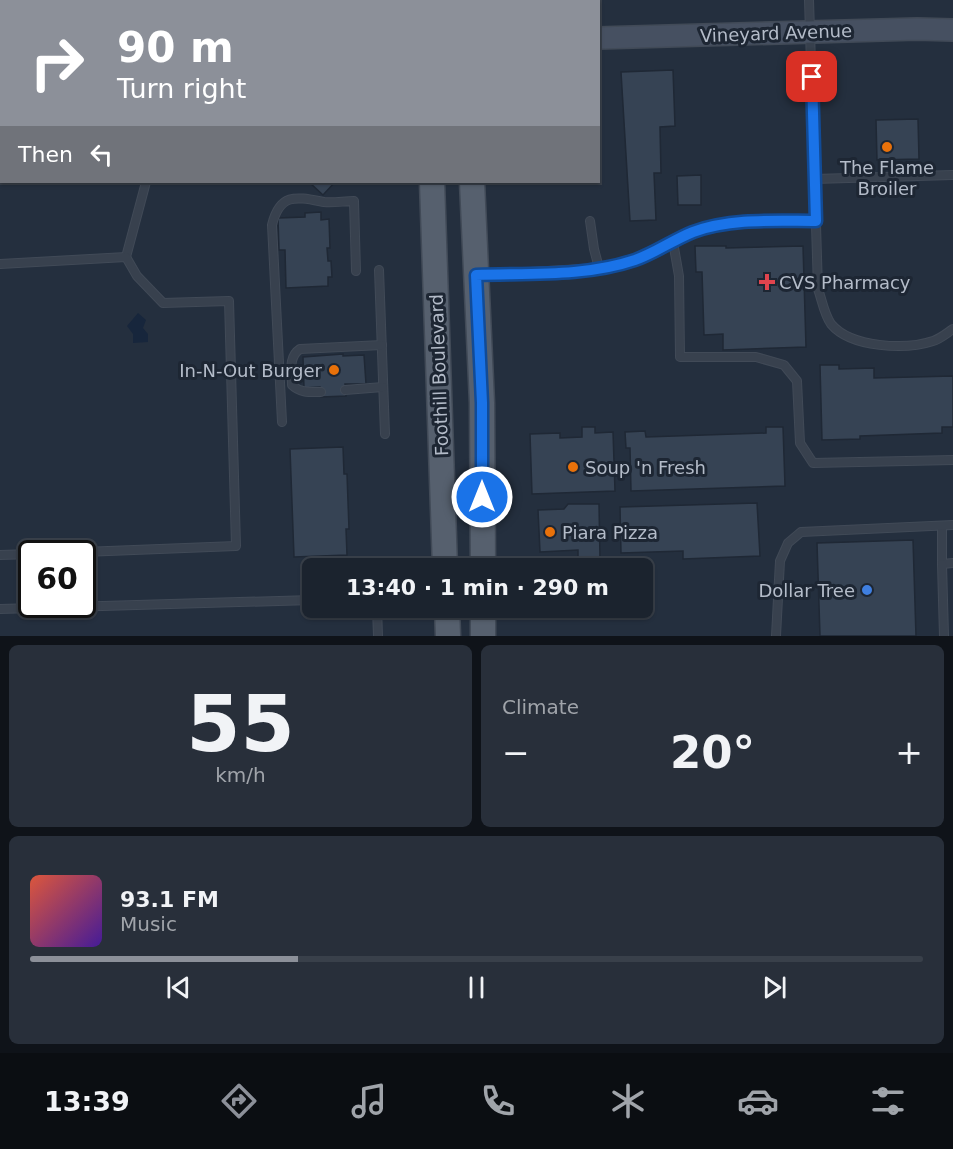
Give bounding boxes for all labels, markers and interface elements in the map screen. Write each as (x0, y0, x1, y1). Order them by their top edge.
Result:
street label: Vineyard Avenue (700, 20, 852, 46)
text: 90 m (117, 23, 234, 72)
icon: right (18, 24, 96, 102)
pin (786, 51, 837, 102)
icon: arrive (795, 60, 828, 93)
text: Turn right (117, 73, 246, 104)
icon: left (85, 138, 118, 171)
marker: The Flame Broiler (880, 140, 894, 154)
text: Then (18, 142, 73, 167)
place label: The Flame Broiler (839, 157, 934, 199)
place label: CVS Pharmacy (779, 272, 911, 293)
marker: CVS Pharmacy (760, 275, 774, 289)
street label: Foothill Boulevard (426, 294, 452, 456)
place label: In-N-Out Burger (179, 360, 323, 381)
marker: In-N-Out Burger (327, 363, 341, 377)
place label: Soup 'n Fresh (585, 457, 706, 478)
marker: Soup 'n Fresh (566, 460, 580, 474)
position arrow (450, 465, 514, 529)
place label: Piara Pizza (562, 522, 658, 543)
marker: Piara Pizza (543, 525, 557, 539)
speed limit sign: 60 (18, 540, 96, 618)
text: 13:40 · 1 min · 290 m (346, 575, 609, 600)
place label: Dollar Tree (758, 580, 855, 601)
marker: Dollar Tree (860, 583, 874, 597)
text: 55 (186, 679, 295, 769)
text: Climate (502, 695, 579, 719)
text: 20° (670, 726, 755, 779)
text: − (502, 733, 530, 772)
text: + (895, 733, 923, 772)
text: km/h (215, 763, 266, 787)
text: 93.1 FM (120, 887, 219, 912)
text: Music (120, 912, 177, 936)
icon: previous (162, 971, 195, 1004)
icon: pause (460, 971, 493, 1004)
icon: next (758, 971, 791, 1004)
icon: directions (218, 1080, 260, 1122)
icon: music (348, 1080, 390, 1122)
icon: phone (477, 1080, 519, 1122)
icon: climate (607, 1080, 649, 1122)
icon: car (737, 1080, 779, 1122)
icon: filters (867, 1080, 909, 1122)
text: 13:39 (44, 1086, 130, 1117)

